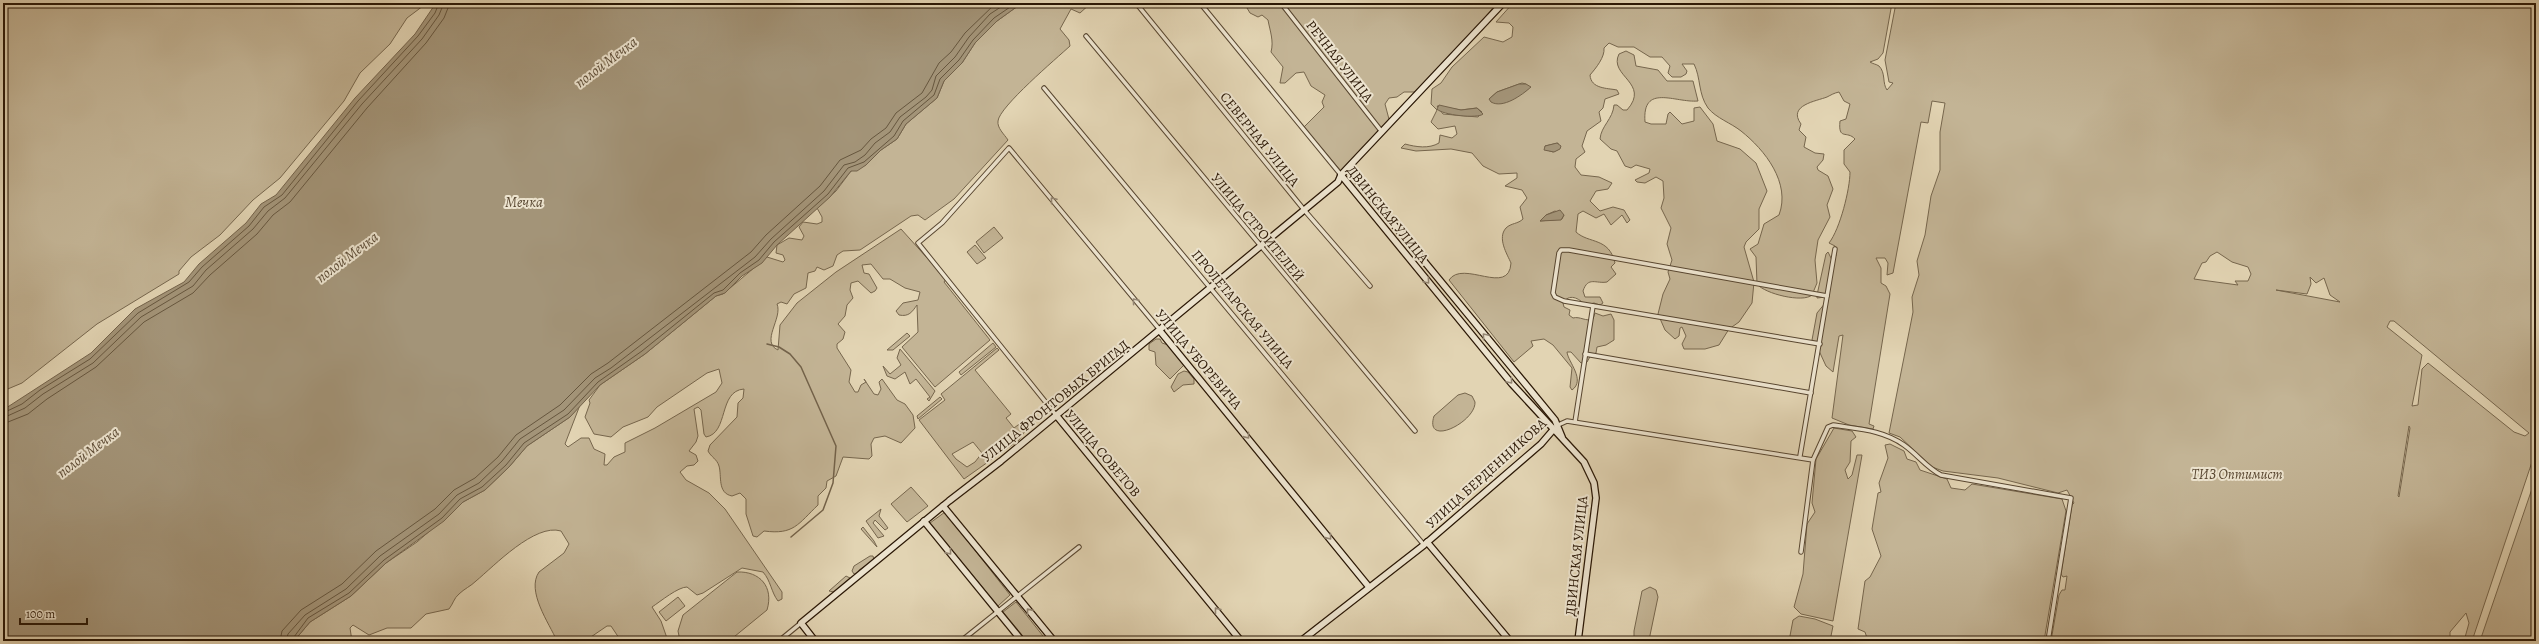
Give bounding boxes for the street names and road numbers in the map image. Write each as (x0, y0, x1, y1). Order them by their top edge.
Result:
street label: РЕЧНАЯ УЛИЦА (1302, 16, 1378, 107)
street label: СЕВЕРНАЯ УЛИЦА (1216, 88, 1304, 191)
street label: ДВИНСКАЯ УЛИЦА (1342, 161, 1433, 268)
street label: УЛИЦА СТРОИТЕЛЕЙ (1207, 169, 1309, 286)
street label: ПРОЛЕТАРСКАЯ УЛИЦА (1187, 246, 1299, 373)
street label: УЛИЦА УБОРЕВИЧА (1151, 305, 1247, 414)
street label: УЛИЦА ФРОНТОВЫХ БРИГАД (977, 336, 1133, 467)
street label: УЛИЦА СОВЕТОВ (1060, 406, 1145, 501)
street label: УЛИЦА БЕРДЕННИКОВА (1422, 414, 1551, 533)
street label: ДВИНСКАЯ УЛИЦА (1561, 494, 1592, 617)

